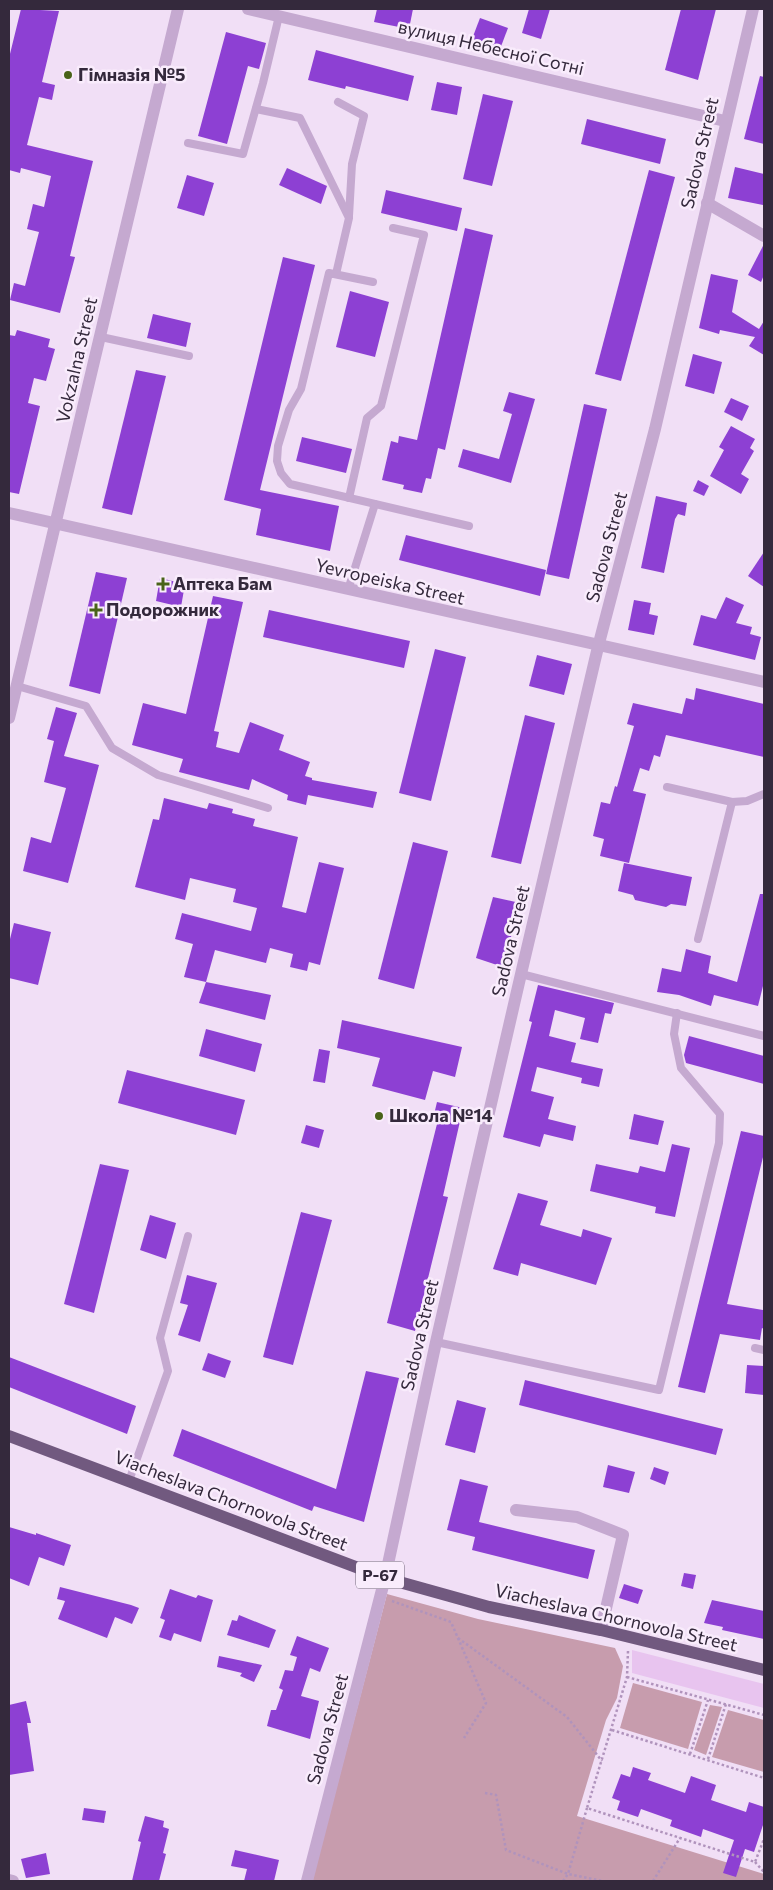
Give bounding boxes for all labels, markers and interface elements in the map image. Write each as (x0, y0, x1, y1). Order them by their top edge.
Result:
street label: вулиця Небесної Сотні (396, 15, 586, 79)
place label: Гімназія №5 (78, 63, 186, 85)
marker: Гімназія №5 (62, 69, 74, 81)
street label: Sadova Street (676, 95, 723, 211)
street label: Vokzalna Street (51, 295, 101, 425)
street label: Sadova Street (581, 489, 631, 604)
street label: Yevropeiska Street (313, 553, 467, 609)
place label: Аптека Бам (173, 572, 272, 594)
marker: Аптека Бам (157, 578, 169, 590)
place label: Подорожник (106, 598, 220, 620)
marker: Подорожник (90, 604, 102, 616)
street label: Sadova Street (487, 883, 534, 999)
place label: Школа №14 (389, 1104, 493, 1126)
marker: Школа №14 (373, 1110, 385, 1122)
street label: Sadova Street (396, 1277, 443, 1393)
street label: Viacheslava Chornovola Street (111, 1445, 351, 1555)
road number: Р-67 (356, 1562, 404, 1588)
street label: Viacheslava Chornovola Street (493, 1578, 740, 1656)
street label: Sadova Street (302, 1671, 352, 1786)

